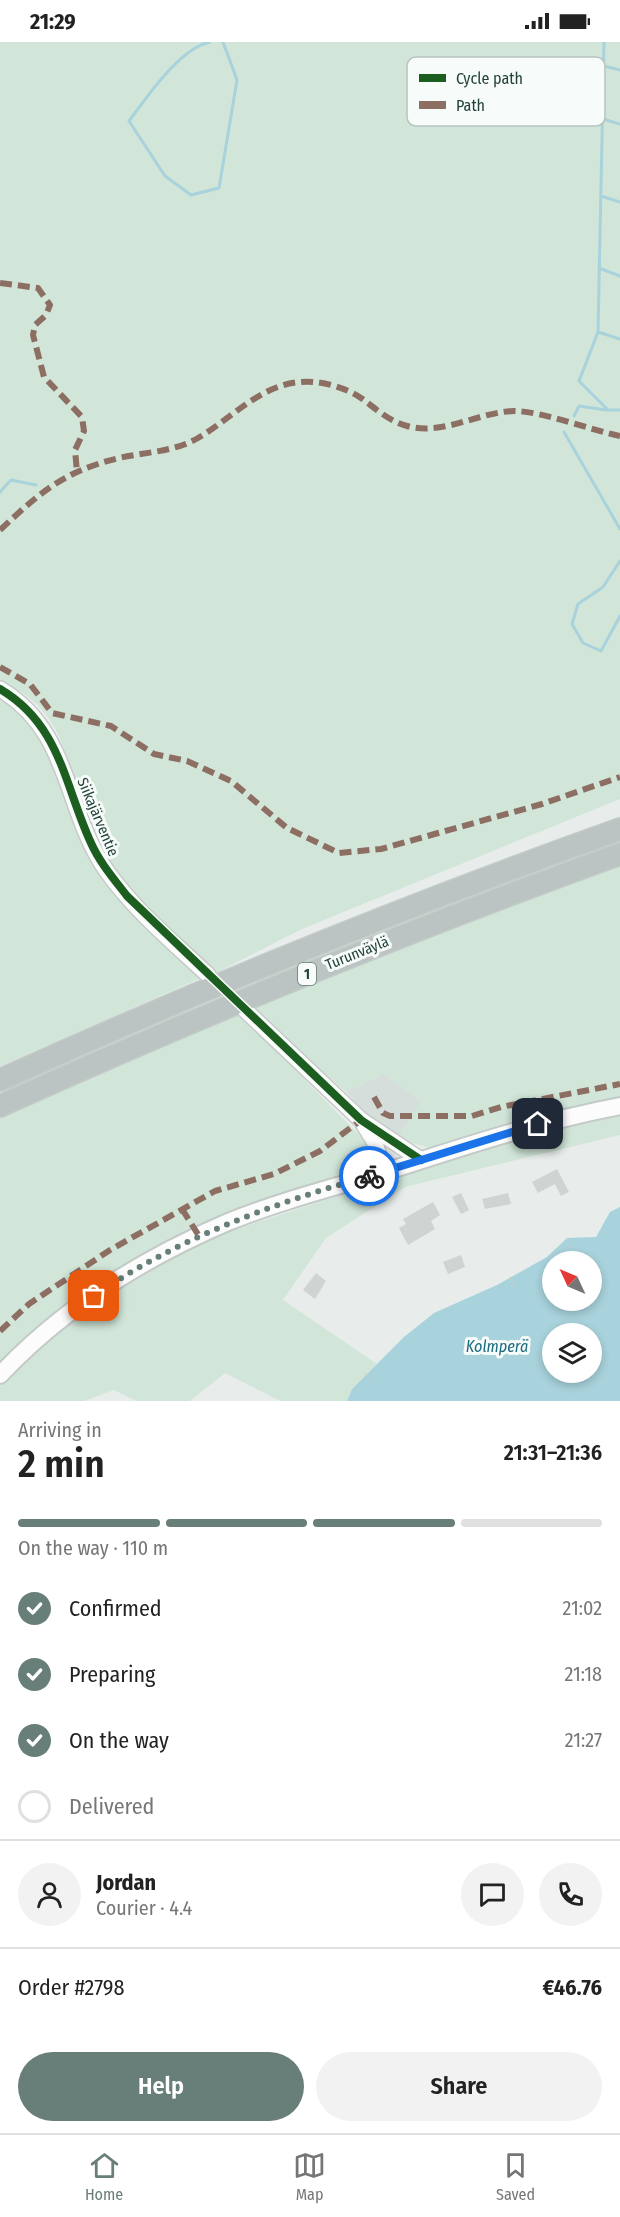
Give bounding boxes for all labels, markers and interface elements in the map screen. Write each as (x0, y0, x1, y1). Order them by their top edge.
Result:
text: 21:29 (30, 8, 76, 35)
legend (407, 57, 605, 126)
text: Cycle path (456, 69, 523, 88)
text: Path (456, 96, 485, 115)
street label: Siikajärventie (73, 775, 123, 859)
street label: Turunväylä (323, 932, 391, 974)
road number: 1 (298, 963, 316, 985)
pin (512, 1098, 563, 1149)
icon: home (521, 1107, 554, 1140)
courier (339, 1146, 399, 1206)
icon: bike (353, 1160, 386, 1193)
north arrow (542, 1251, 602, 1311)
map controls (542, 1251, 602, 1383)
pin (68, 1270, 119, 1321)
icon: bag (77, 1279, 110, 1312)
button: layers (542, 1323, 602, 1383)
water label: Kolmperä (466, 1337, 528, 1356)
text: Arriving in (18, 1418, 102, 1442)
text: 21:31–21:36 (504, 1439, 602, 1466)
text: 2 min (18, 1441, 105, 1487)
text: On the way · 110 m (18, 1536, 168, 1560)
icon: check (18, 1592, 51, 1625)
text: Confirmed (69, 1595, 162, 1622)
text: 21:02 (563, 1596, 602, 1620)
icon: check (18, 1658, 51, 1691)
text: Preparing (69, 1661, 155, 1688)
text: 21:18 (565, 1662, 602, 1686)
icon: check (18, 1724, 51, 1757)
text: On the way (69, 1727, 169, 1754)
text: 21:27 (565, 1728, 602, 1752)
text: Delivered (69, 1793, 154, 1820)
button: person (18, 1863, 81, 1926)
button: chat (461, 1863, 524, 1926)
button: phone (539, 1863, 602, 1926)
text: Jordan (96, 1869, 156, 1896)
text: Courier · 4.4 (96, 1896, 192, 1920)
text: Order #2798 (18, 1974, 124, 2001)
text: €46.76 (543, 1974, 602, 2001)
button: Help (18, 2052, 304, 2121)
button: Share (316, 2052, 602, 2121)
tab: Home (85, 2149, 123, 2204)
tab: Map (293, 2149, 326, 2204)
tab: Saved (496, 2149, 535, 2204)

